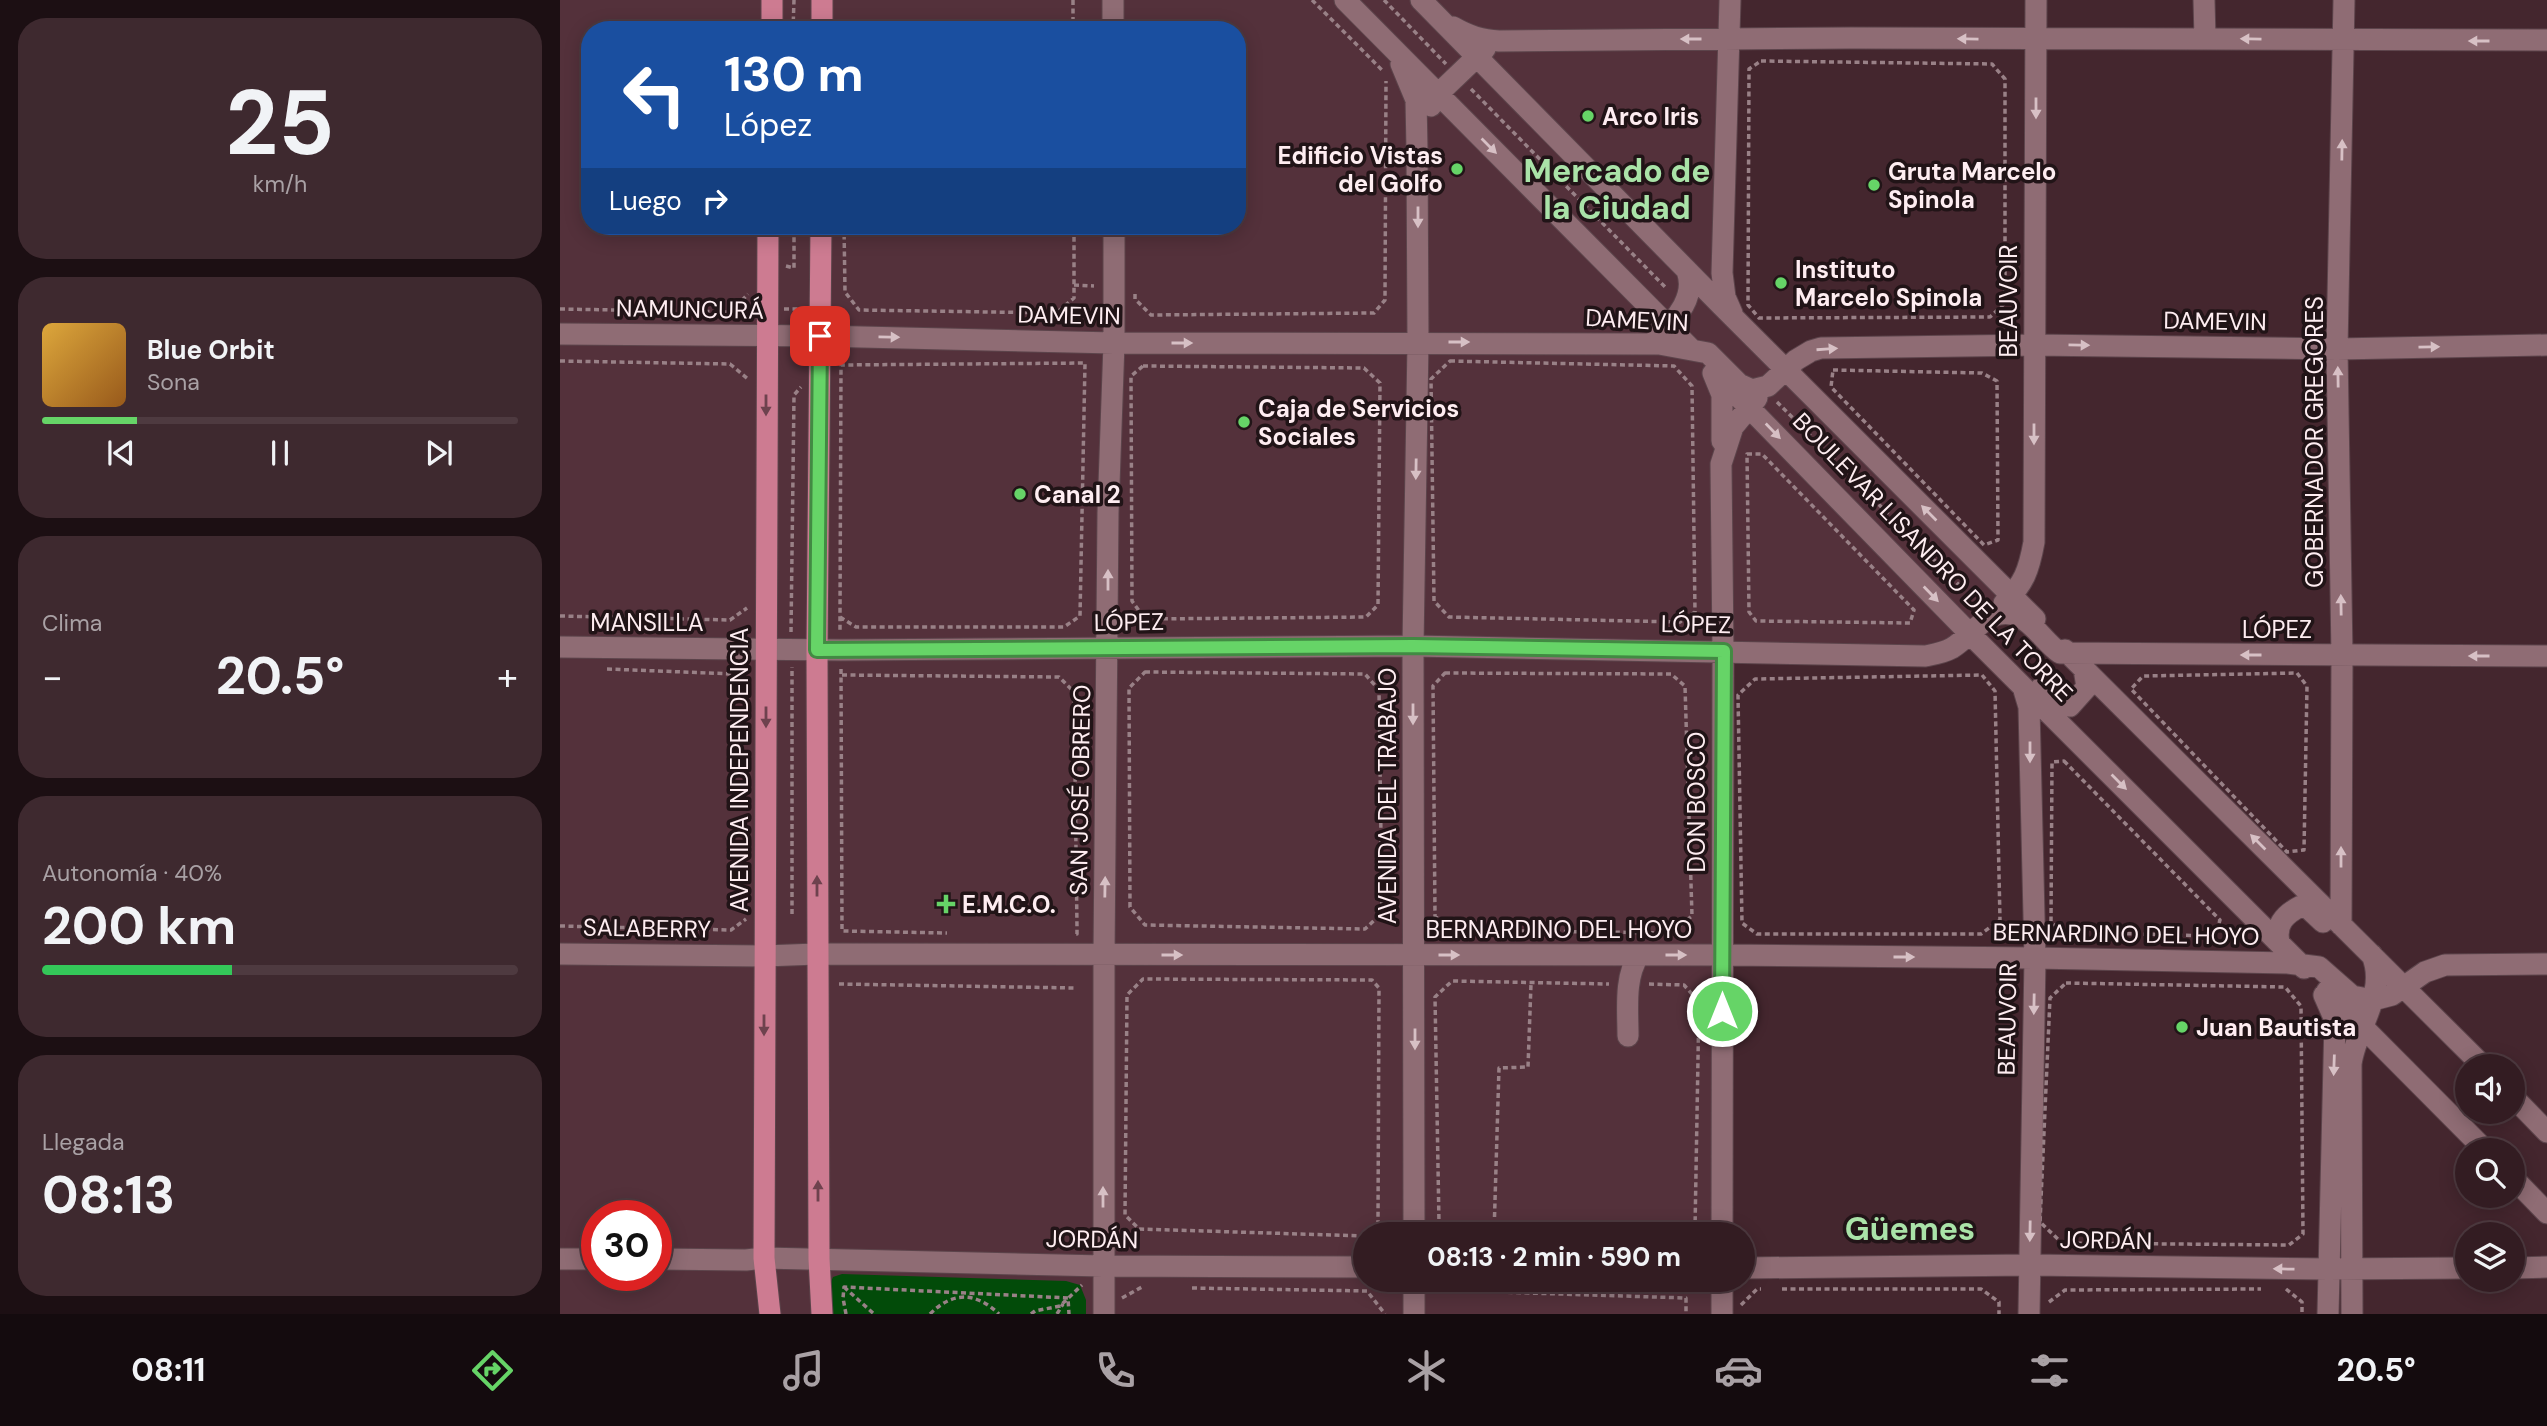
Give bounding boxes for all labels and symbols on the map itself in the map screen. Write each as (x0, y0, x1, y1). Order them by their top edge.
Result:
one-way arrow (1680, 33, 1702, 45)
one-way arrow (1956, 33, 1978, 45)
one-way arrow (2240, 33, 2262, 45)
one-way arrow (2468, 35, 2490, 47)
one-way arrow (2030, 97, 2042, 119)
place label: Arco Iris (1602, 101, 1699, 132)
marker: Arco Iris (1580, 108, 1596, 124)
one-way arrow (1481, 137, 1497, 154)
one-way arrow (2336, 139, 2347, 161)
place label: Edificio Vistas del Golfo (1277, 140, 1443, 199)
district label: Mercado de la Ciudad (1524, 150, 1710, 229)
place label: Gruta Marcelo Spinola (1888, 156, 2056, 215)
marker: Edificio Vistas del Golfo (1449, 161, 1465, 177)
marker: Gruta Marcelo Spinola (1866, 177, 1882, 193)
one-way arrow (1412, 206, 1423, 228)
street label: BEAUVOIR (1993, 245, 2024, 357)
place label: Instituto Marcelo Spinola (1795, 254, 1982, 313)
marker: Instituto Marcelo Spinola (1773, 275, 1789, 291)
street label: NAMUNCURÁ (616, 292, 764, 326)
street label: GOBERNADOR GREGORES (2299, 296, 2330, 588)
street label: DAMEVIN (1017, 299, 1121, 331)
street label: DAMEVIN (1585, 302, 1689, 338)
street label: DAMEVIN (2163, 305, 2267, 337)
pin (790, 306, 850, 366)
one-way arrow (878, 332, 900, 343)
one-way arrow (1448, 336, 1470, 348)
one-way arrow (1172, 337, 1194, 348)
one-way arrow (2068, 340, 2090, 351)
one-way arrow (2418, 341, 2440, 353)
one-way arrow (1816, 343, 1838, 354)
one-way arrow (2332, 366, 2343, 388)
place label: Caja de Servicios Sociales (1258, 393, 1459, 452)
one-way arrow (760, 394, 772, 416)
street label: BOULEVAR LISANDRO DE LA TORRE (1786, 406, 2080, 708)
marker: Caja de Servicios Sociales (1236, 414, 1252, 430)
one-way arrow (1765, 423, 1781, 439)
one-way arrow (2028, 423, 2040, 445)
one-way arrow (1410, 458, 1421, 480)
place label: Canal 2 (1034, 479, 1121, 510)
marker: Canal 2 (1012, 486, 1028, 502)
one-way arrow (1921, 505, 1938, 521)
one-way arrow (1102, 569, 1114, 591)
one-way arrow (1923, 585, 1939, 602)
one-way arrow (2335, 594, 2347, 616)
street label: LÓPEZ (1094, 606, 1164, 638)
street label: MANSILLA (590, 607, 704, 638)
street label: LÓPEZ (1661, 608, 1731, 640)
street label: LÓPEZ (2242, 614, 2312, 645)
street label: AVENIDA INDEPENDENCIA (724, 628, 755, 912)
one-way arrow (2240, 649, 2262, 661)
one-way arrow (2468, 650, 2490, 662)
street label: AVENIDA DEL TRABAJO (1372, 668, 1403, 924)
street label: SAN JOSÉ OBRERO (1063, 684, 1097, 896)
one-way arrow (1407, 703, 1419, 725)
one-way arrow (760, 707, 772, 729)
street label: DON BOSCO (1681, 732, 1712, 872)
one-way arrow (2024, 741, 2036, 763)
one-way arrow (2111, 774, 2128, 791)
one-way arrow (2250, 835, 2267, 851)
one-way arrow (2335, 846, 2347, 868)
one-way arrow (811, 874, 823, 896)
one-way arrow (1099, 876, 1111, 898)
place label: E.M.C.O. (962, 889, 1056, 920)
marker: E.M.C.O. (936, 894, 956, 914)
street label: SALABERRY (583, 911, 711, 945)
street label: BERNARDINO DEL HOYO (1426, 914, 1692, 945)
street label: BERNARDINO DEL HOYO (1992, 916, 2260, 952)
one-way arrow (1161, 949, 1183, 961)
one-way arrow (1438, 949, 1460, 960)
one-way arrow (1665, 949, 1687, 961)
one-way arrow (1893, 951, 1915, 962)
street label: BEAUVOIR (1991, 962, 2023, 1076)
position arrow (1685, 974, 1759, 1048)
one-way arrow (2028, 993, 2040, 1015)
place label: Juan Bautista (2196, 1012, 2356, 1043)
one-way arrow (758, 1014, 770, 1036)
marker: Juan Bautista (2174, 1019, 2190, 1035)
one-way arrow (1409, 1029, 1421, 1051)
one-way arrow (2329, 1054, 2340, 1076)
one-way arrow (812, 1180, 824, 1202)
one-way arrow (1097, 1186, 1109, 1208)
speed limit sign: 30 (581, 1200, 672, 1291)
district label: Güemes (1845, 1208, 1975, 1250)
one-way arrow (2024, 1221, 2036, 1243)
street label: JORDÁN (1045, 1223, 1139, 1255)
street label: JORDÁN (2059, 1224, 2153, 1256)
one-way arrow (2273, 1263, 2295, 1274)

